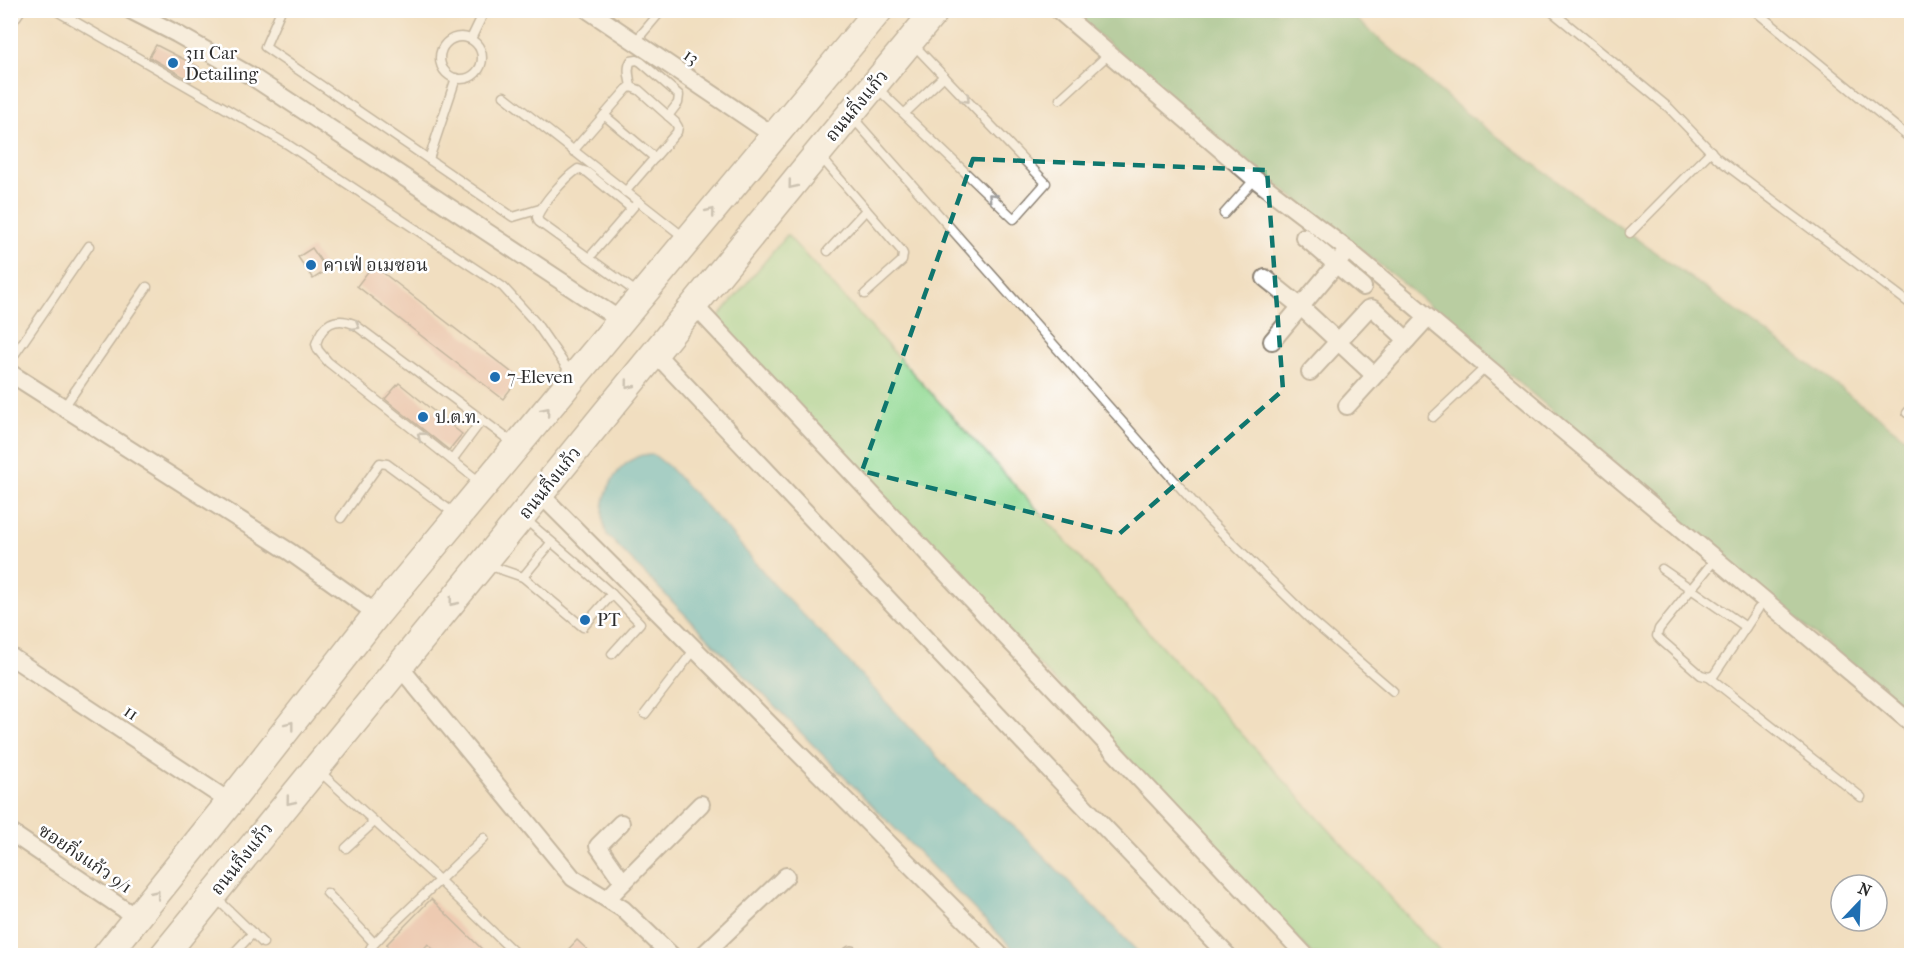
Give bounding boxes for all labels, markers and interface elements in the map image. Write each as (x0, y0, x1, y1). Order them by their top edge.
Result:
place label: 311 Car Detailing (185, 43, 258, 85)
street label: 13 (679, 44, 703, 70)
marker: 311 Car Detailing (166, 56, 180, 70)
street label: ถนนกิ่งแก้ว (818, 64, 893, 146)
one-way arrow (959, 93, 970, 103)
one-way arrow (788, 178, 799, 189)
one-way arrow (988, 194, 999, 205)
one-way arrow (703, 208, 714, 219)
place label: คาเฟ่ อเมซอน (323, 255, 428, 276)
marker: คาเฟ่ อเมซอน (304, 258, 318, 272)
one-way arrow (349, 319, 360, 330)
place label: 7-Eleven (507, 367, 573, 388)
marker: 7-Eleven (488, 370, 502, 384)
one-way arrow (626, 378, 637, 389)
place label: ป.ต.ท. (435, 407, 480, 428)
one-way arrow (539, 407, 550, 418)
marker: ป.ต.ท. (416, 410, 430, 424)
one-way arrow (417, 433, 428, 444)
street label: ถนนกิ่งแก้ว (512, 440, 585, 523)
one-way arrow (449, 595, 460, 606)
place label: PT (597, 610, 621, 631)
marker: PT (578, 613, 592, 627)
street label: 11 (120, 701, 142, 725)
one-way arrow (283, 720, 294, 731)
one-way arrow (286, 794, 297, 805)
street label: ถนนกิ่งแก้ว (204, 816, 277, 899)
street label: ซอยกิ่งแก้ว 9/1 (34, 817, 138, 898)
north arrow (1829, 873, 1889, 933)
text: N (1855, 879, 1875, 901)
one-way arrow (149, 890, 160, 901)

